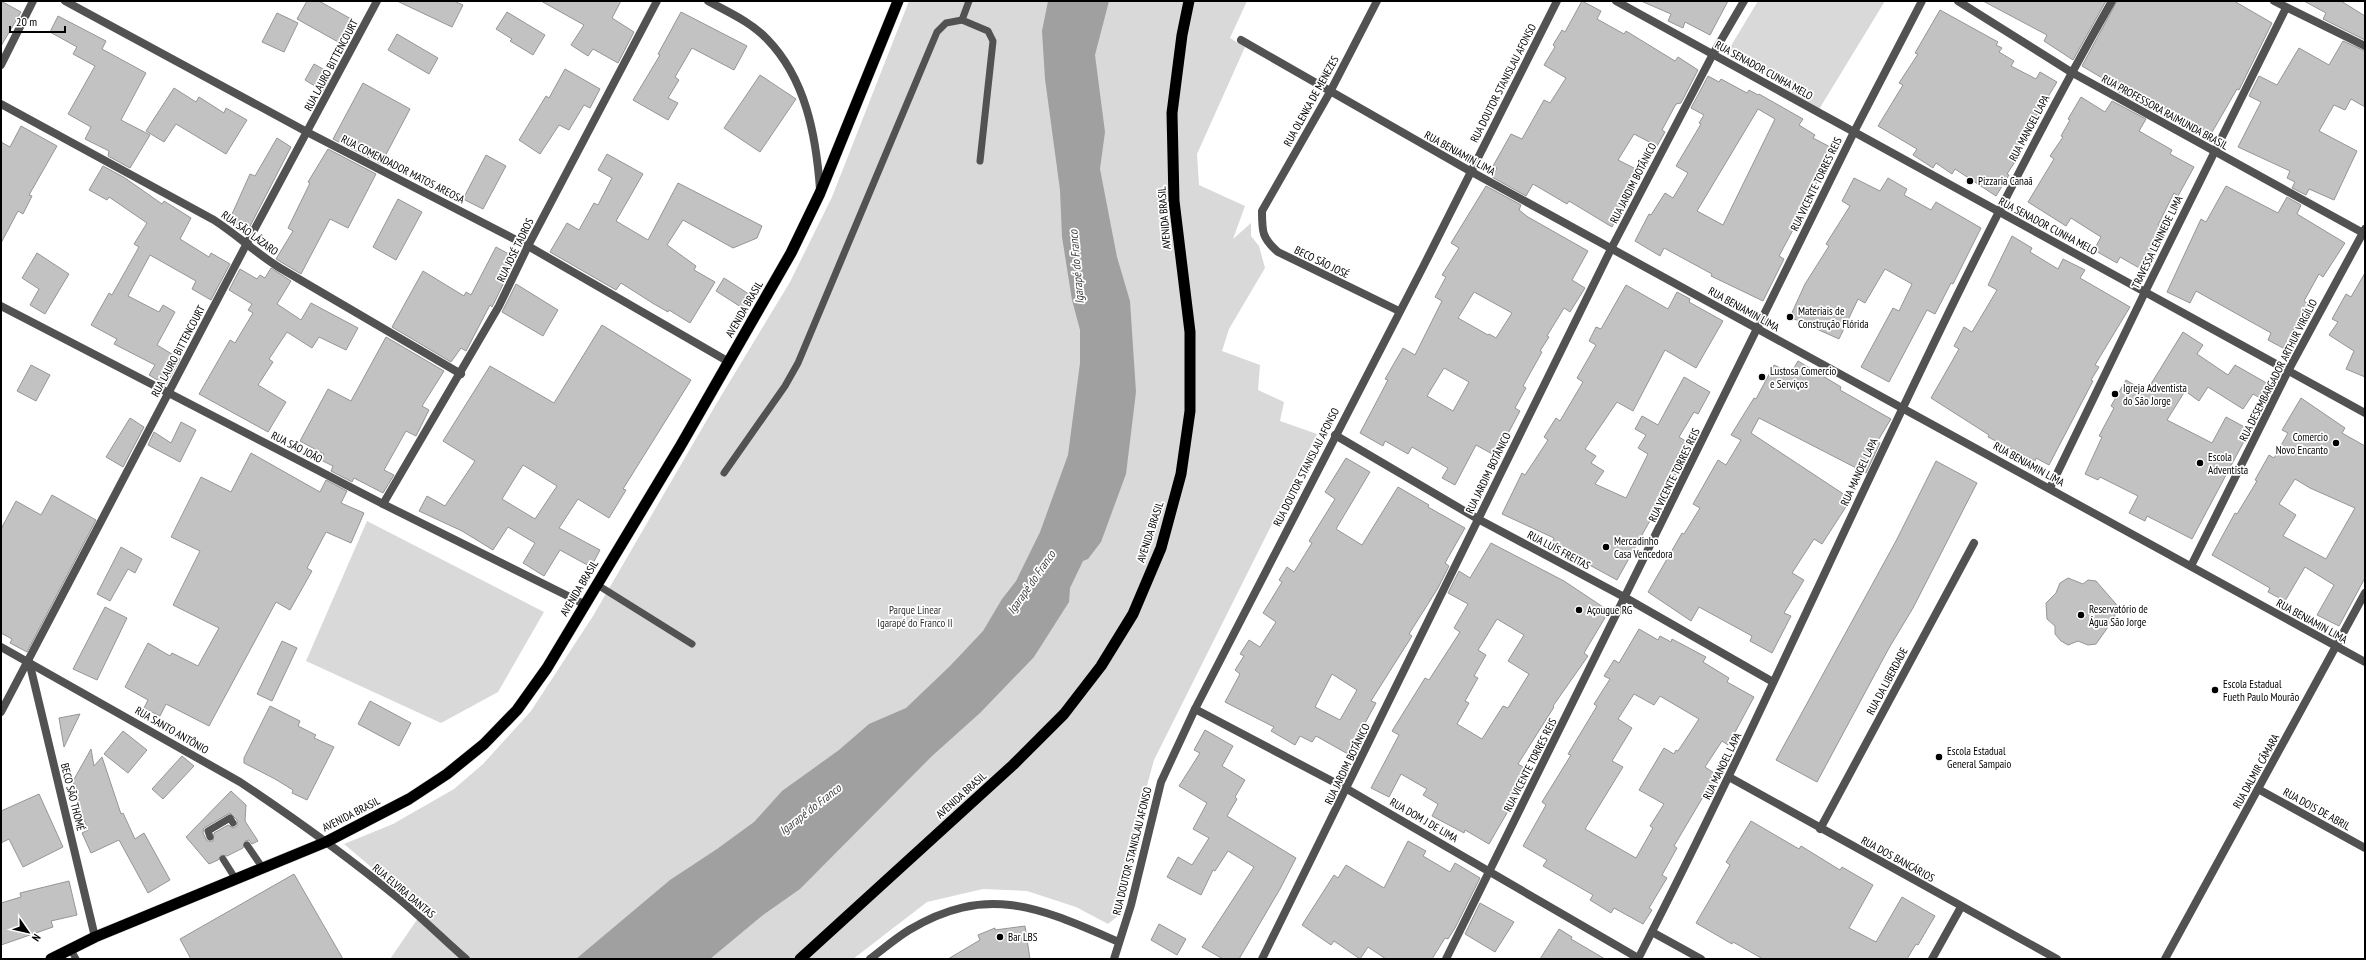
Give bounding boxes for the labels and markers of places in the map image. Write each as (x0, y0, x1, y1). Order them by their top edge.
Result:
place label: Pizzaria Canaã (1978, 174, 2033, 188)
marker: Pizzaria Canaã (1965, 176, 1975, 186)
place label: Materiais de Construção Flórida (1798, 304, 1869, 331)
marker: Materiais de Construção Flórida (1785, 312, 1795, 322)
place label: Lustosa Comercio e Serviços (1770, 364, 1837, 391)
marker: Lustosa Comercio e Serviços (1757, 372, 1767, 382)
place label: Igreja Adventista do São Jorge (2123, 381, 2187, 408)
marker: Igreja Adventista do São Jorge (2110, 389, 2120, 399)
place label: Comercio Novo Encanto (2276, 430, 2328, 457)
marker: Comercio Novo Encanto (2331, 438, 2341, 448)
place label: Escola Adventista (2208, 450, 2248, 477)
marker: Escola Adventista (2195, 458, 2205, 468)
place label: Mercadinho Casa Vencedora (1614, 534, 1673, 561)
marker: Mercadinho Casa Vencedora (1601, 542, 1611, 552)
place label: Reservatório de Água São Jorge (2089, 602, 2148, 629)
place label: Açougue RG (1587, 603, 1632, 617)
marker: Açougue RG (1574, 605, 1584, 615)
marker: Reservatório de Água São Jorge (2076, 610, 2086, 620)
place label: Escola Estadual Fueth Paulo Mourão (2223, 677, 2299, 704)
marker: Escola Estadual Fueth Paulo Mourão (2210, 685, 2220, 695)
place label: Escola Estadual General Sampaio (1947, 744, 2011, 771)
marker: Escola Estadual General Sampaio (1934, 752, 1944, 762)
place label: Bar LBS (1008, 930, 1038, 944)
marker: Bar LBS (995, 932, 1005, 942)

